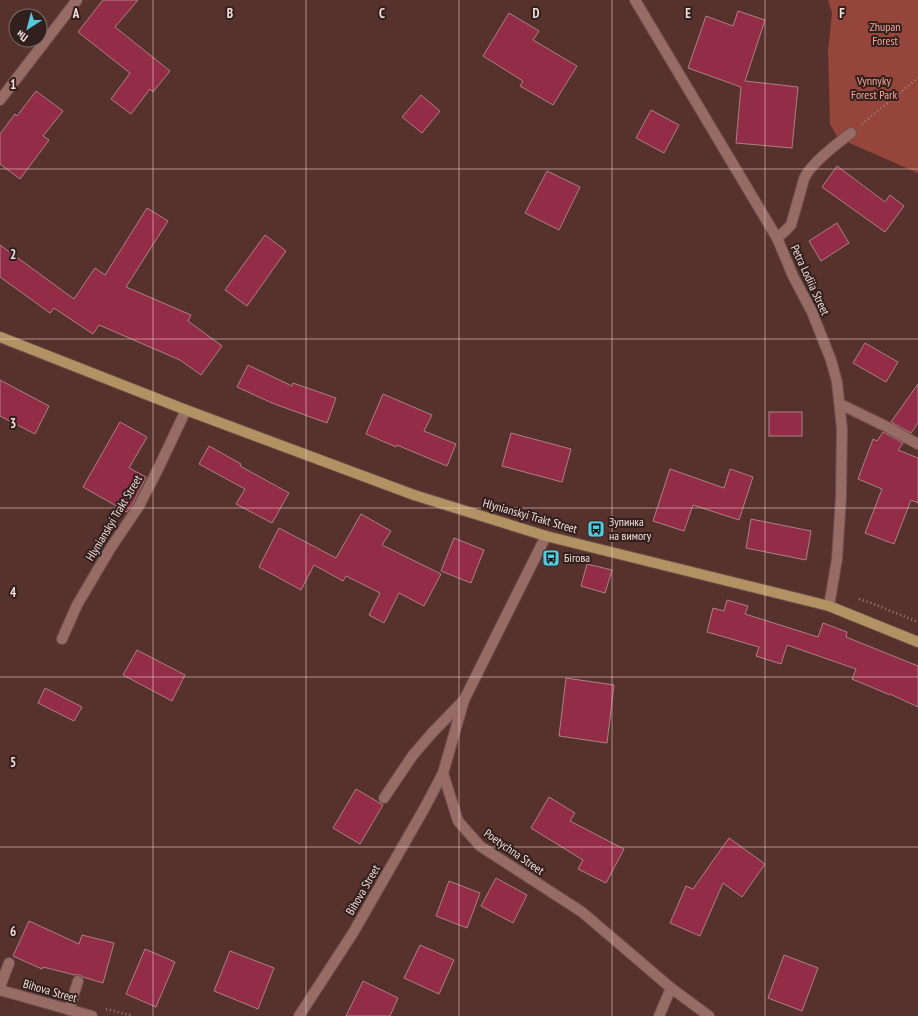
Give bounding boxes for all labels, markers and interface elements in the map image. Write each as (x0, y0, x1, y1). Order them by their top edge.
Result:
text: A (72, 5, 80, 22)
text: B (227, 5, 233, 22)
text: C (379, 5, 385, 22)
text: D (533, 5, 540, 22)
text: E (685, 5, 691, 22)
text: F (839, 5, 845, 22)
north arrow (8, 8, 48, 48)
park label: Zhupan Forest (869, 19, 901, 48)
text: Пн (14, 27, 31, 45)
park label: Vynnyky Forest Park (851, 73, 897, 102)
text: 1 (10, 76, 16, 93)
street label: Petra Lodiia Street (788, 242, 834, 318)
text: 2 (10, 246, 16, 263)
text: 3 (10, 415, 16, 432)
street label: Hlynianskyi Trakt Street (82, 471, 145, 563)
street label: Hlynianskyi Trakt Street (481, 495, 580, 536)
place label: Зупинка на вимогу (609, 514, 652, 543)
bus stop icon: Зупинка на вимогу (586, 519, 606, 539)
bus stop icon: Бігова (541, 548, 561, 568)
place label: Бігова (564, 550, 590, 565)
text: 4 (10, 584, 17, 601)
text: 5 (10, 754, 16, 771)
street label: Poetychna Street (481, 825, 548, 878)
street label: Bihova Street (342, 861, 383, 918)
text: 6 (10, 923, 16, 940)
street label: Bihova Street (21, 976, 80, 1006)

